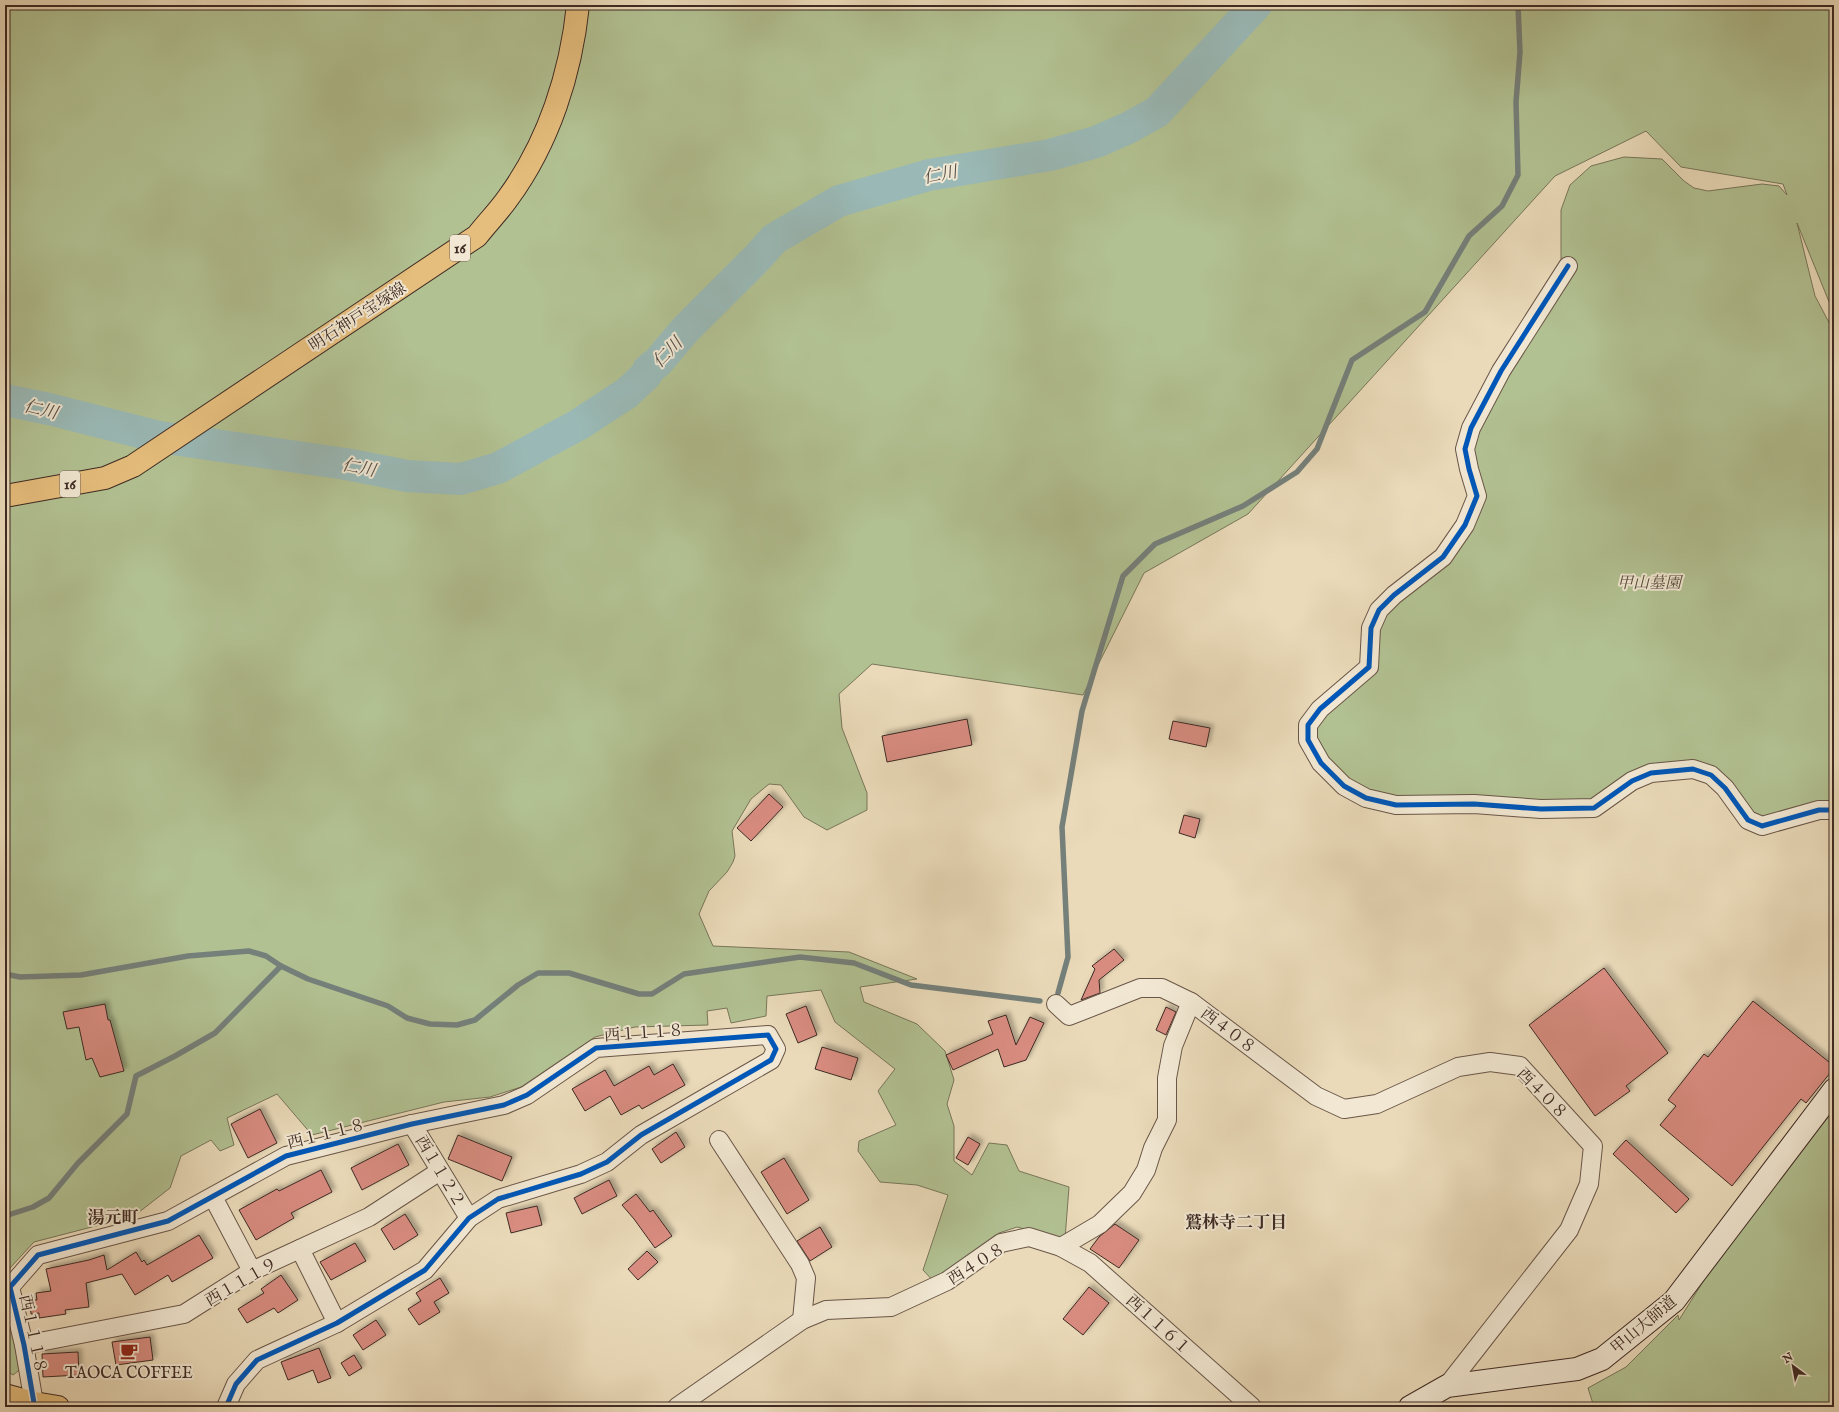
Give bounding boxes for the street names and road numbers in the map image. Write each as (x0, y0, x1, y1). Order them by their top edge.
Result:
road number: 16 (450, 235, 470, 261)
street label: 明石神戸宝塚線 (306, 279, 411, 357)
road number: 16 (60, 471, 80, 497)
street label: 西４０８ (1196, 1004, 1259, 1059)
street label: 西１１１８ (604, 1021, 685, 1047)
street label: 西４０８ (1512, 1065, 1571, 1124)
street label: 西１１１８ (285, 1116, 368, 1154)
street label: 西１１２２ (410, 1133, 468, 1211)
street label: 西４０８ (945, 1239, 1010, 1290)
street label: 西１１１９ (202, 1254, 282, 1311)
street label: 西１１６１ (1121, 1291, 1194, 1360)
street label: 甲山大師道 (1607, 1292, 1681, 1359)
street label: 西１１１８ (14, 1293, 50, 1376)

